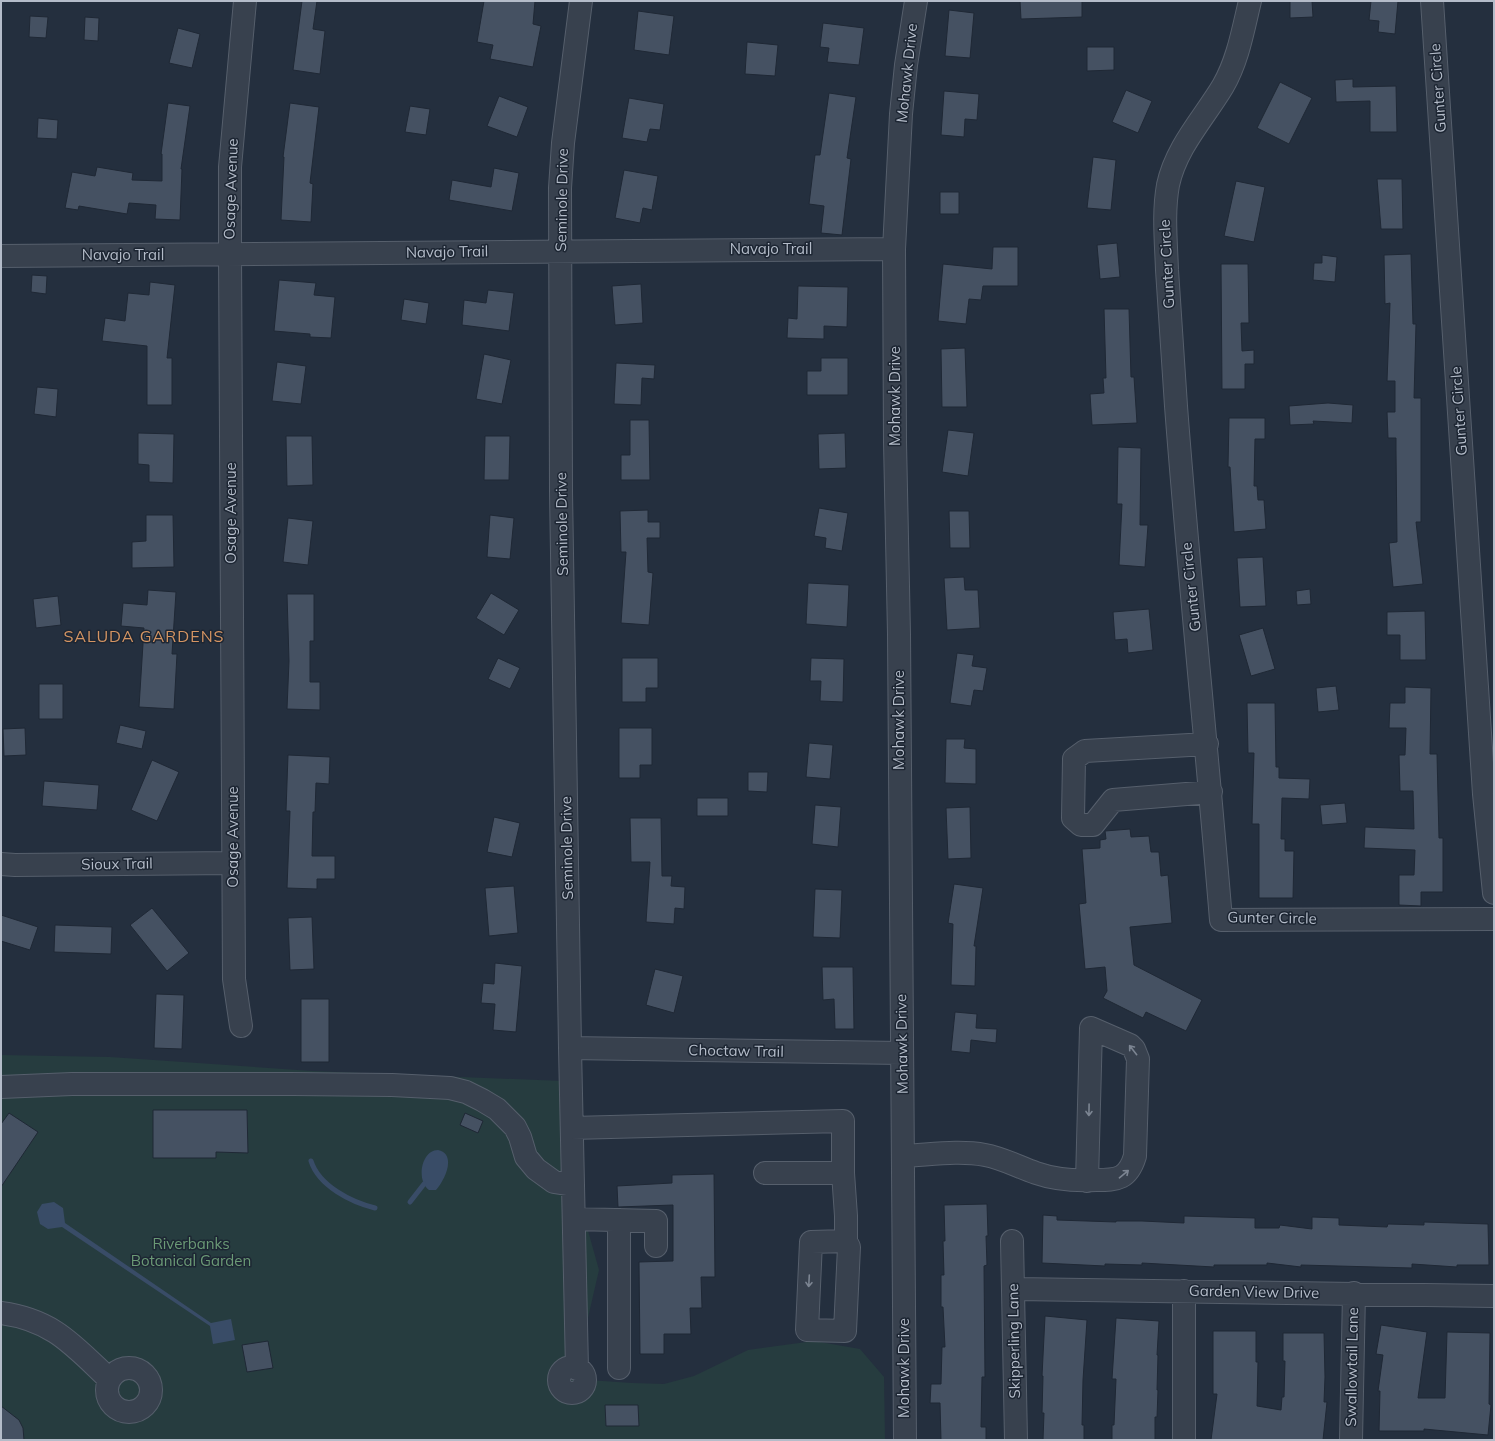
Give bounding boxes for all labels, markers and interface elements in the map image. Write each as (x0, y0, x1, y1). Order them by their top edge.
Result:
street label: Mohawk Drive (892, 22, 921, 124)
street label: Gunter Circle (1425, 43, 1450, 133)
street label: Osage Avenue (219, 138, 242, 240)
street label: Seminole Drive (551, 148, 572, 252)
street label: Gunter Circle (1155, 219, 1178, 309)
street label: Navajo Trail (730, 239, 812, 258)
street label: Navajo Trail (406, 241, 488, 262)
street label: Navajo Trail (82, 245, 164, 264)
street label: Mohawk Drive (885, 346, 904, 446)
street label: Gunter Circle (1446, 366, 1471, 456)
street label: Osage Avenue (221, 462, 240, 564)
street label: Seminole Drive (551, 472, 572, 576)
street label: Gunter Circle (1176, 542, 1205, 633)
district label: SALUDA GARDENS (63, 626, 225, 646)
street label: Mohawk Drive (889, 670, 908, 770)
street label: Osage Avenue (223, 786, 242, 888)
street label: Seminole Drive (556, 796, 577, 900)
street label: Sioux Trail (81, 853, 153, 874)
street label: Gunter Circle (1227, 907, 1317, 928)
street label: Mohawk Drive (891, 994, 912, 1094)
street label: Choctaw Trail (688, 1040, 784, 1061)
one-way arrow (1129, 1044, 1137, 1055)
one-way arrow (1085, 1103, 1093, 1116)
one-way arrow (1119, 1170, 1130, 1178)
park label: Riverbanks Botanical Garden (131, 1234, 251, 1270)
one-way arrow (805, 1274, 812, 1287)
street label: Garden View Drive (1189, 1281, 1319, 1302)
street label: Skipperling Lane (1003, 1283, 1024, 1399)
street label: Swallowtail Lane (1341, 1307, 1362, 1427)
street label: Mohawk Drive (894, 1318, 913, 1418)

